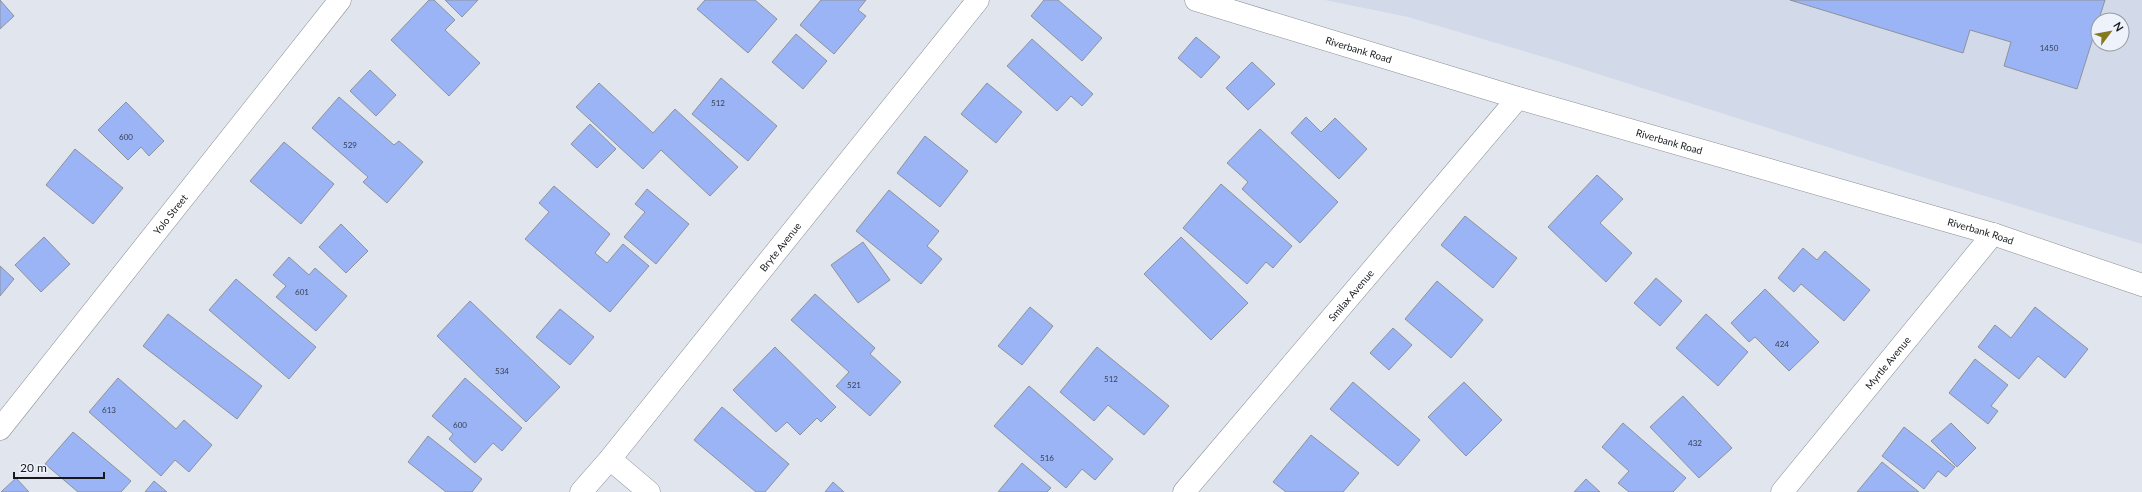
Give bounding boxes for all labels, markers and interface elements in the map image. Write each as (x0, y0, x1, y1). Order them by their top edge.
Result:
north arrow (2090, 12, 2130, 52)
text: N (2111, 19, 2127, 33)
street label: Riverbank Road (1324, 34, 1393, 65)
house number: 1450 (2040, 43, 2059, 53)
house number: 512 (711, 98, 725, 108)
street label: Riverbank Road (1635, 126, 1704, 157)
house number: 600 (119, 132, 133, 142)
house number: 529 (343, 140, 357, 150)
street label: Yolo Street (151, 191, 190, 237)
street label: Riverbank Road (1946, 215, 2015, 247)
street label: Bryte Avenue (757, 220, 803, 274)
street label: Smilax Avenue (1326, 267, 1376, 323)
house number: 601 (295, 287, 309, 297)
street label: Myrtle Avenue (1863, 334, 1913, 392)
house number: 424 (1775, 339, 1789, 349)
house number: 534 (495, 366, 509, 376)
house number: 512 (1104, 374, 1118, 384)
house number: 521 (847, 380, 861, 390)
house number: 613 (102, 405, 116, 415)
house number: 600 (453, 420, 467, 430)
house number: 432 (1688, 438, 1702, 448)
house number: 516 (1040, 453, 1054, 463)
scale bar (14, 454, 104, 480)
text: 20 m (20, 460, 47, 475)

